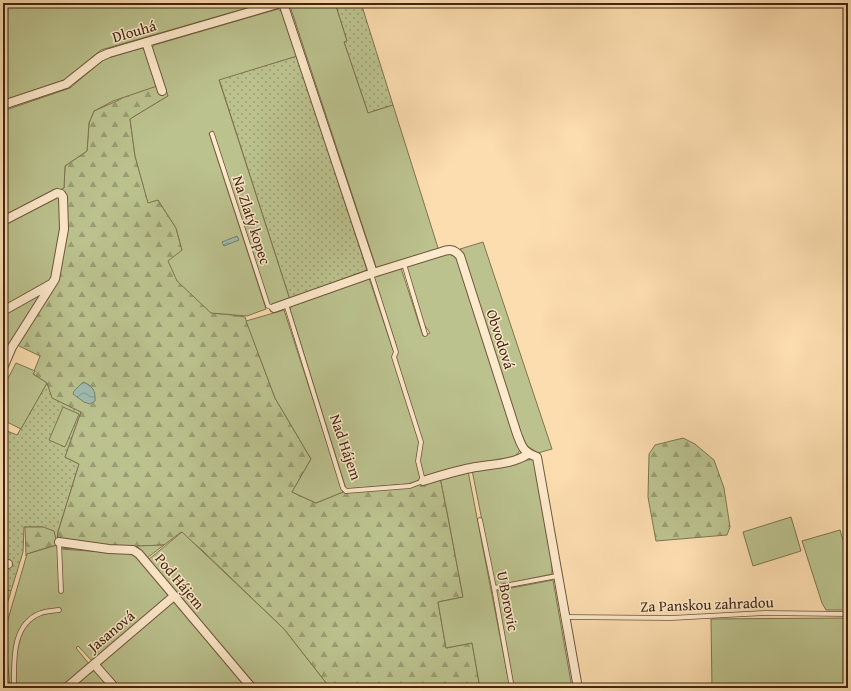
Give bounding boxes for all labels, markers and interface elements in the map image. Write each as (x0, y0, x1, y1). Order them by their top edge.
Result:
street label: Dlouhá (110, 15, 158, 47)
street label: Na Zlatý kopec (228, 173, 276, 267)
street label: Obvodová (481, 306, 521, 372)
street label: Nad Hájem (325, 411, 367, 484)
street label: Pod Hájem (150, 548, 210, 614)
street label: U Borovic (492, 569, 524, 633)
street label: Za Panskou zahradou (640, 591, 775, 617)
street label: Jasanová (82, 605, 139, 658)

